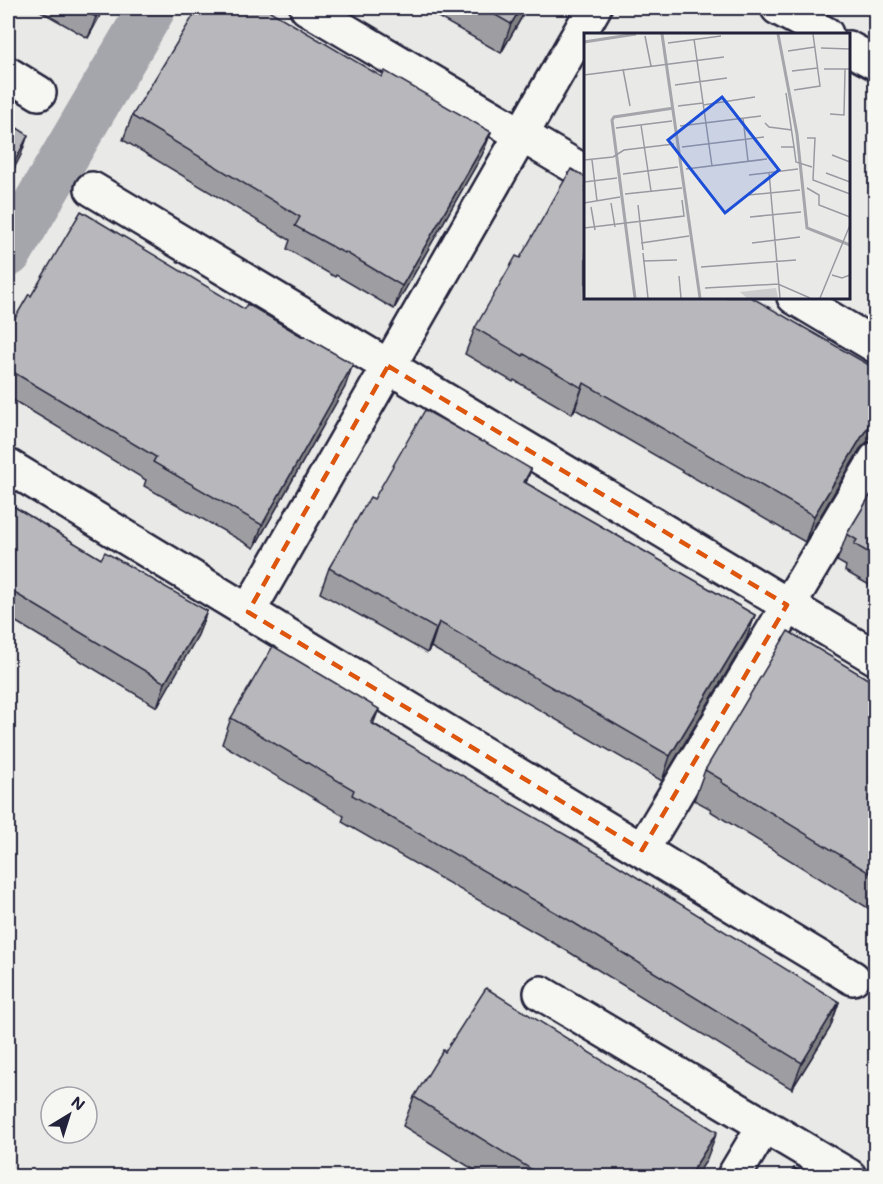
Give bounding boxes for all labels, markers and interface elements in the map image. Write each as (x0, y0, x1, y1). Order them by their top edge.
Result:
inset map (584, 33, 850, 298)
north arrow (39, 1085, 99, 1145)
text: N (67, 1091, 90, 1115)

